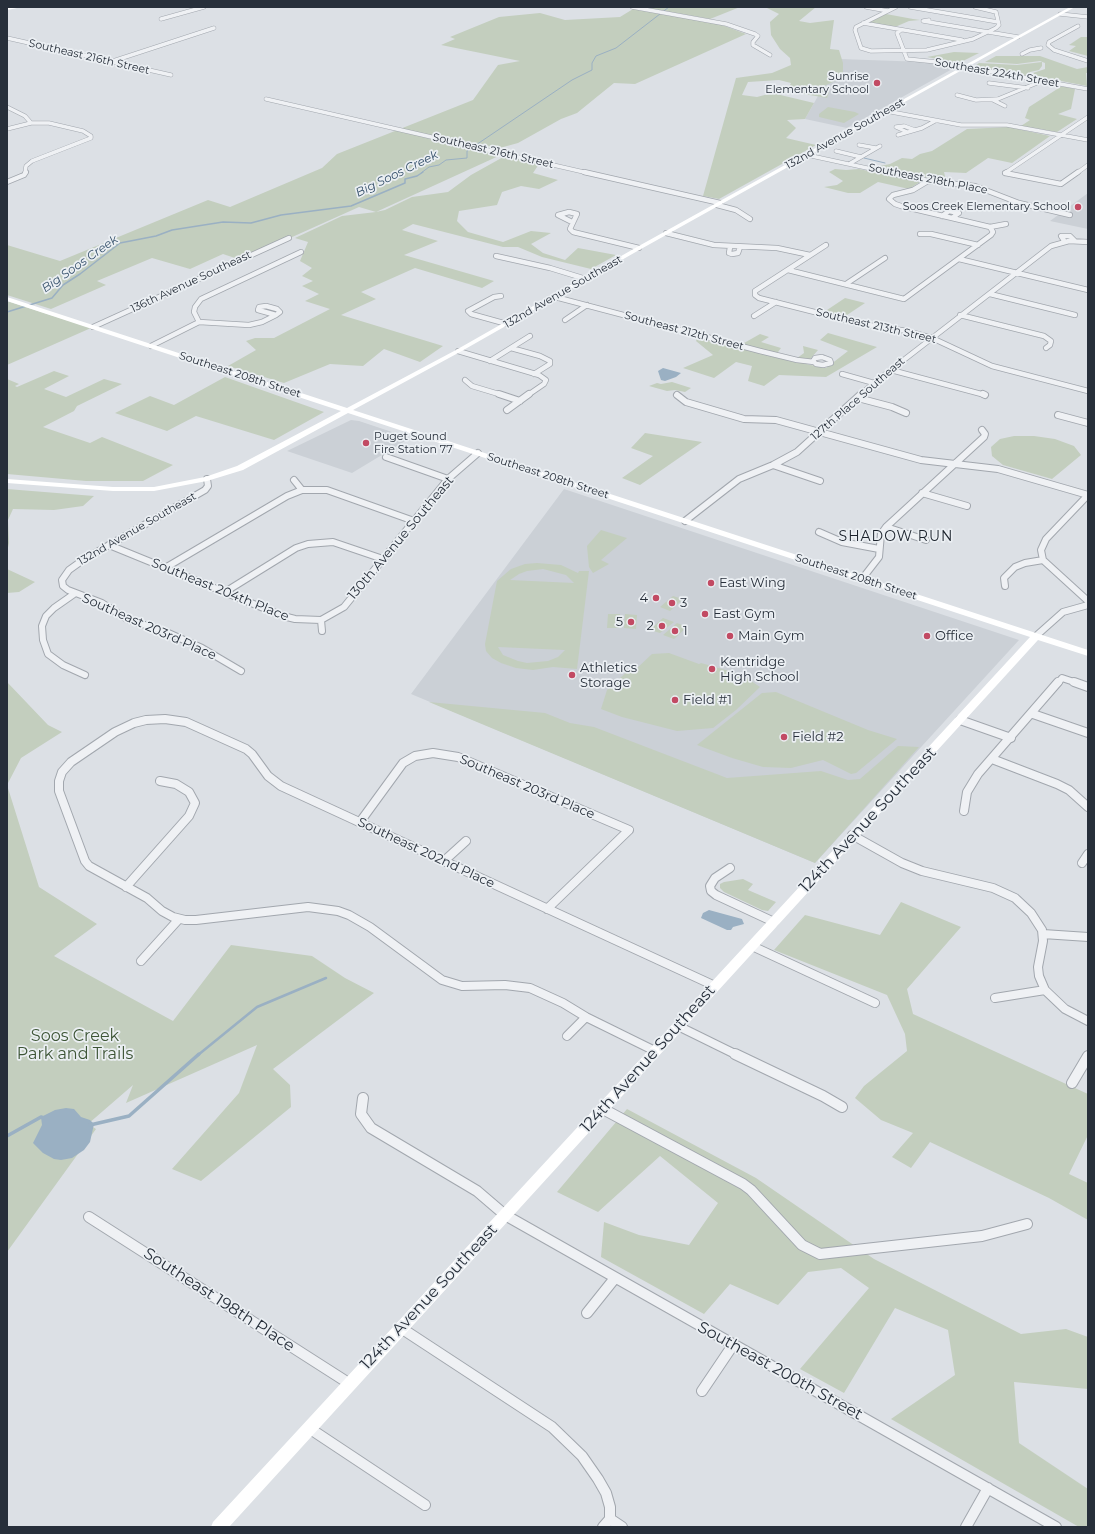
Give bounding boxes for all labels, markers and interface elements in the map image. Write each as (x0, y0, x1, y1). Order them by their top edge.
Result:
street label: Southeast 216th Street (27, 37, 151, 77)
street label: Southeast 224th Street (934, 56, 1060, 90)
place label: Sunrise Elementary School (765, 70, 869, 96)
marker: Sunrise Elementary School (872, 78, 882, 88)
street label: 132nd Avenue Southeast (783, 96, 907, 172)
street label: Southeast 216th Street (431, 131, 555, 171)
water label: Big Soos Creek (353, 148, 441, 200)
street label: Southeast 218th Place (867, 161, 989, 197)
place label: Soos Creek Elementary School (903, 200, 1070, 214)
marker: Soos Creek Elementary School (1073, 202, 1083, 212)
water label: Big Soos Creek (39, 232, 121, 296)
street label: 136th Avenue Southeast (128, 248, 254, 316)
street label: 132nd Avenue Southeast (502, 253, 624, 331)
street label: Southeast 213th Street (815, 306, 937, 346)
street label: Southeast 212th Street (623, 309, 745, 353)
street label: Southeast 208th Street (177, 349, 303, 401)
street label: 127th Place Southeast (808, 355, 908, 443)
place label: Puget Sound Fire Station 77 (374, 430, 453, 456)
marker: Puget Sound Fire Station 77 (361, 438, 371, 448)
street label: Southeast 208th Street (485, 450, 611, 502)
street label: 130th Avenue Southeast (345, 473, 457, 603)
street label: 132nd Avenue Southeast (76, 490, 198, 568)
district label: SHADOW RUN (839, 529, 953, 545)
street label: Southeast 208th Street (793, 551, 919, 603)
street label: Southeast 204th Place (149, 555, 291, 625)
place label: East Wing (719, 575, 786, 591)
marker: East Wing (706, 578, 716, 588)
street label: Southeast 203rd Place (79, 590, 219, 664)
place label: 4 (639, 590, 648, 606)
marker: 4 (651, 593, 661, 603)
place label: 3 (680, 595, 687, 611)
marker: 3 (667, 598, 677, 608)
place label: East Gym (713, 606, 775, 622)
marker: East Gym (700, 609, 710, 619)
place label: 5 (616, 614, 623, 630)
marker: 5 (626, 617, 636, 627)
place label: 2 (647, 618, 654, 634)
marker: 2 (657, 621, 667, 631)
place label: 1 (683, 623, 688, 639)
marker: 1 (670, 626, 680, 636)
place label: Main Gym (738, 628, 805, 644)
place label: Office (935, 628, 973, 644)
marker: Main Gym (725, 631, 735, 641)
marker: Office (922, 631, 932, 641)
place label: Kentridge High School (720, 654, 799, 685)
place label: Athletics Storage (580, 660, 637, 691)
marker: Kentridge High School (707, 664, 717, 674)
marker: Athletics Storage (567, 670, 577, 680)
place label: Field #1 (683, 692, 732, 708)
marker: Field #1 (670, 695, 680, 705)
place label: Field #2 (792, 729, 844, 745)
marker: Field #2 (779, 732, 789, 742)
street label: 124th Avenue Southeast (795, 743, 941, 897)
street label: Southeast 203rd Place (457, 751, 597, 823)
street label: Southeast 202nd Place (355, 814, 497, 892)
street label: 124th Avenue Southeast (577, 981, 719, 1137)
park label: Soos Creek Park and Trails (17, 1026, 133, 1064)
street label: 124th Avenue Southeast (356, 1220, 502, 1374)
street label: Southeast 198th Place (140, 1244, 298, 1356)
street label: Southeast 200th Street (694, 1318, 866, 1424)

